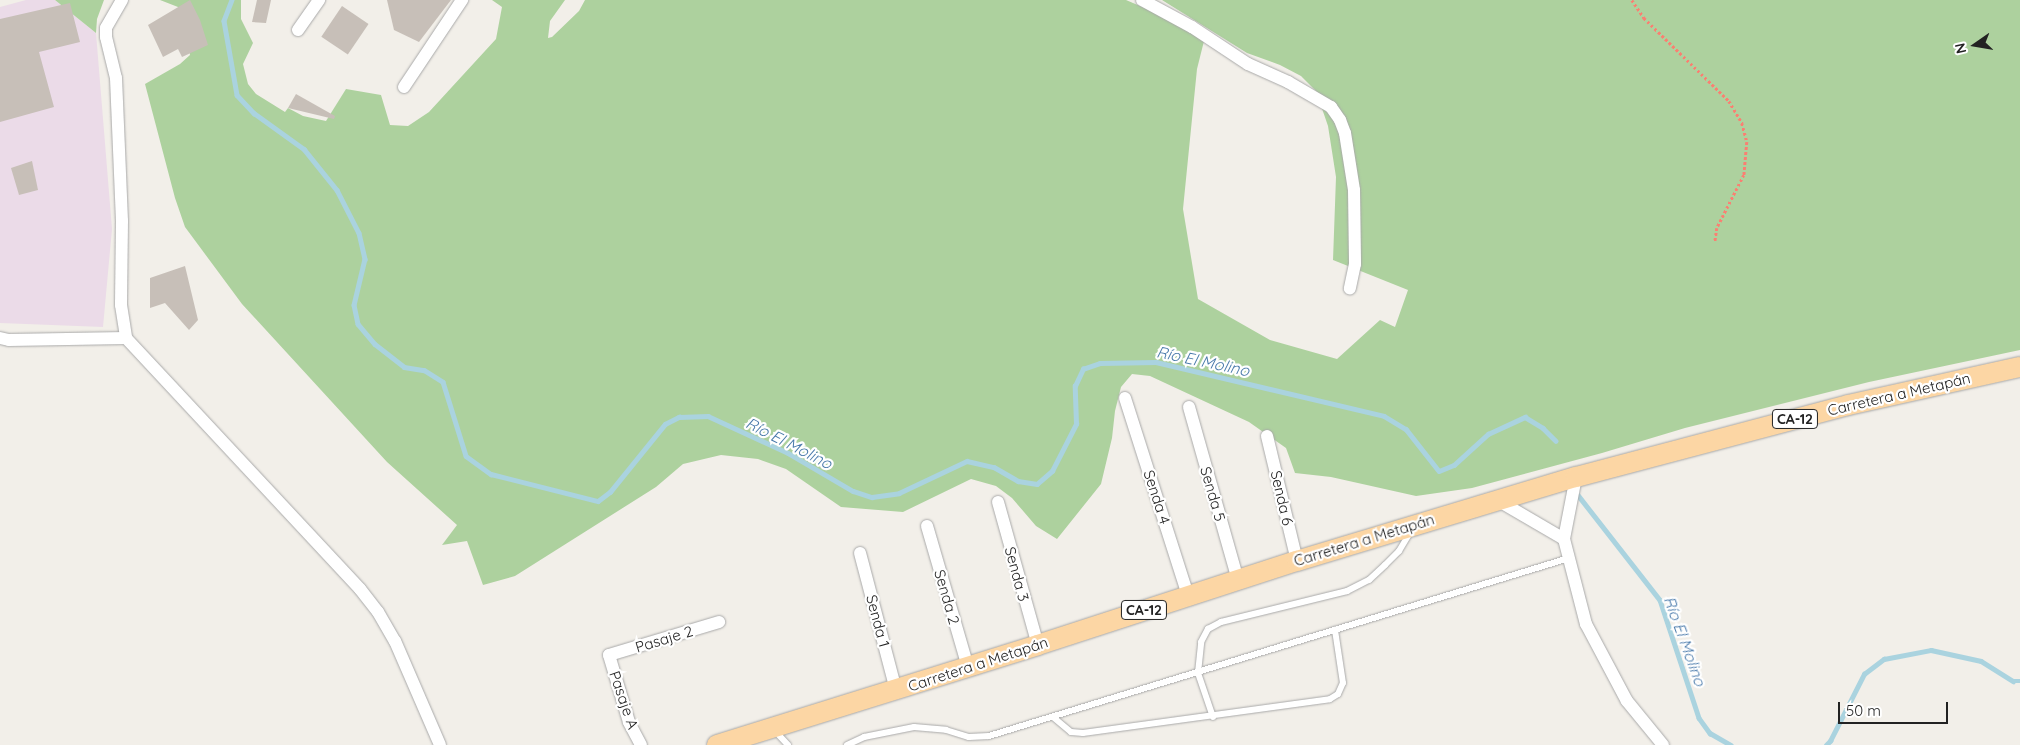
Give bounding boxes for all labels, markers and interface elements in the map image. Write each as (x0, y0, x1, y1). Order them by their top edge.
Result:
north arrow (1950, 20, 2000, 70)
text: N (1950, 41, 1970, 55)
water label: Río El Molino (1155, 342, 1251, 380)
street label: Carretera a Metapán (1826, 369, 1972, 419)
road number: CA-12 (1771, 408, 1819, 430)
water label: Río El Molino (743, 413, 835, 473)
street label: Senda 5 (1197, 465, 1229, 523)
street label: Senda 4 (1140, 468, 1174, 526)
street label: Senda 6 (1267, 469, 1297, 527)
street label: Carretera a Metapán (1292, 510, 1436, 570)
street label: Senda 3 (1001, 545, 1033, 603)
street label: Senda 2 (931, 568, 963, 626)
street label: Senda 1 (862, 593, 894, 649)
water label: Río El Molino (1660, 593, 1710, 689)
road number: CA-12 (1120, 598, 1168, 622)
street label: Pasaje 2 (633, 622, 695, 656)
street label: Carretera a Metapán (906, 633, 1050, 695)
street label: Pasaje A (606, 668, 642, 732)
scale bar (1840, 692, 1950, 724)
text: 50 m (1846, 701, 1881, 720)

